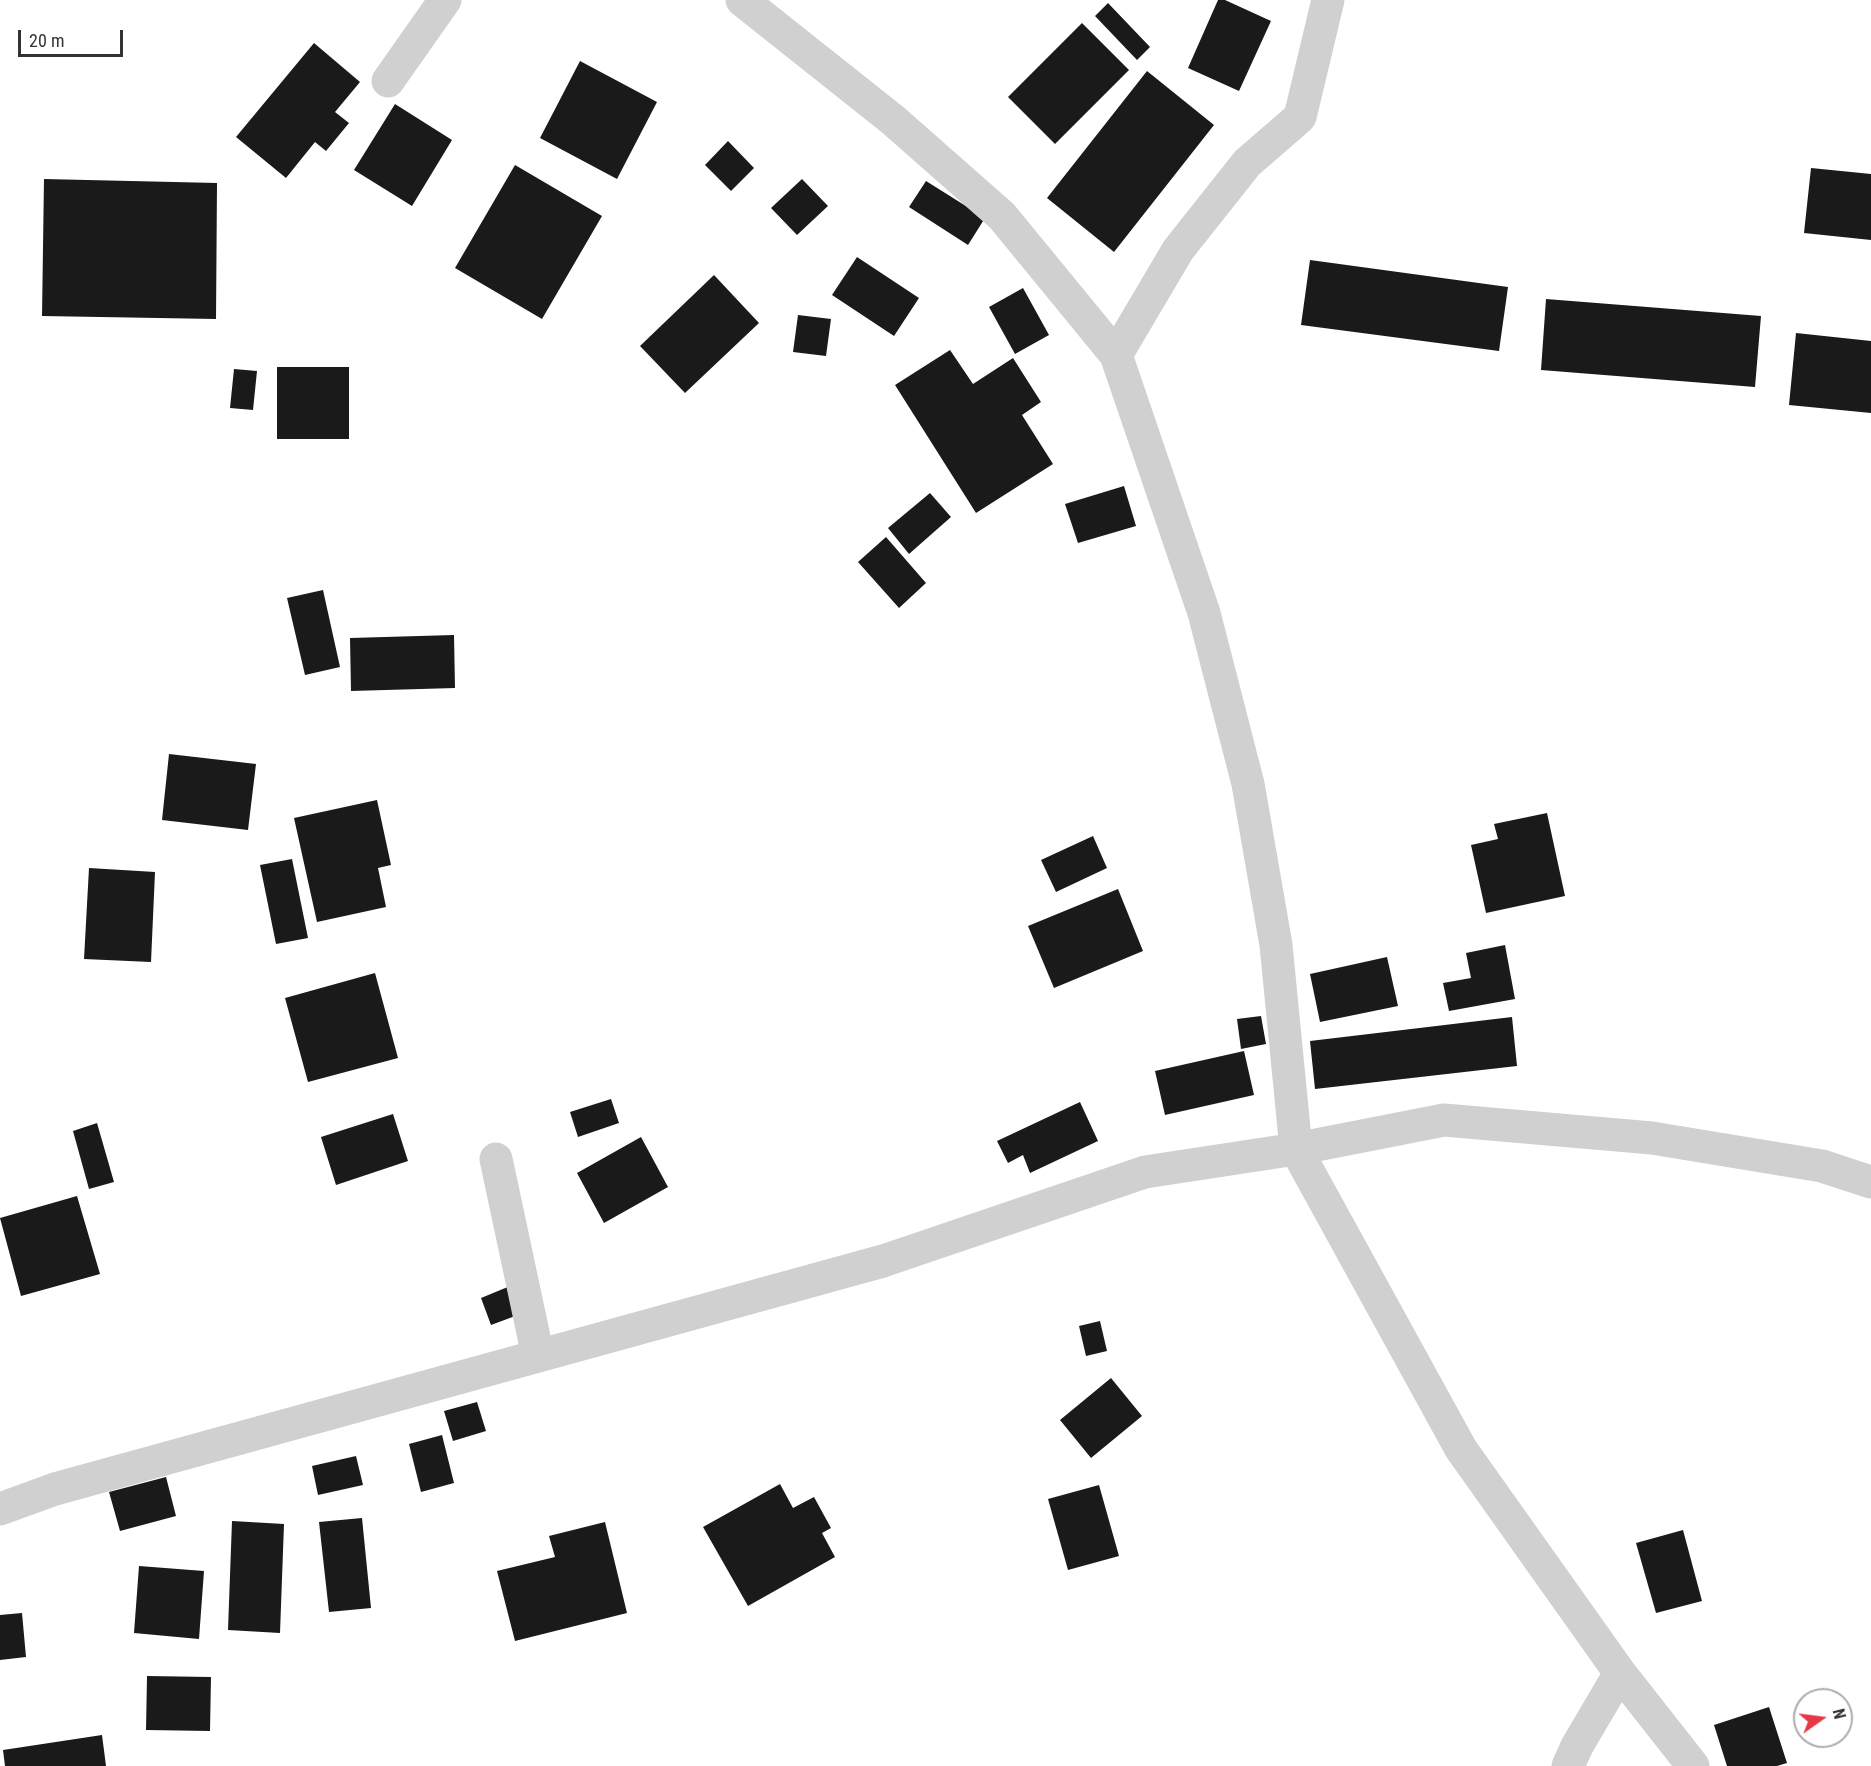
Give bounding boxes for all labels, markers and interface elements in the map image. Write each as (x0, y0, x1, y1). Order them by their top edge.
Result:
scale bar (21, 18, 126, 56)
text: 20 m (29, 30, 64, 51)
north arrow (1793, 1688, 1853, 1748)
text: N (1829, 1707, 1849, 1721)

